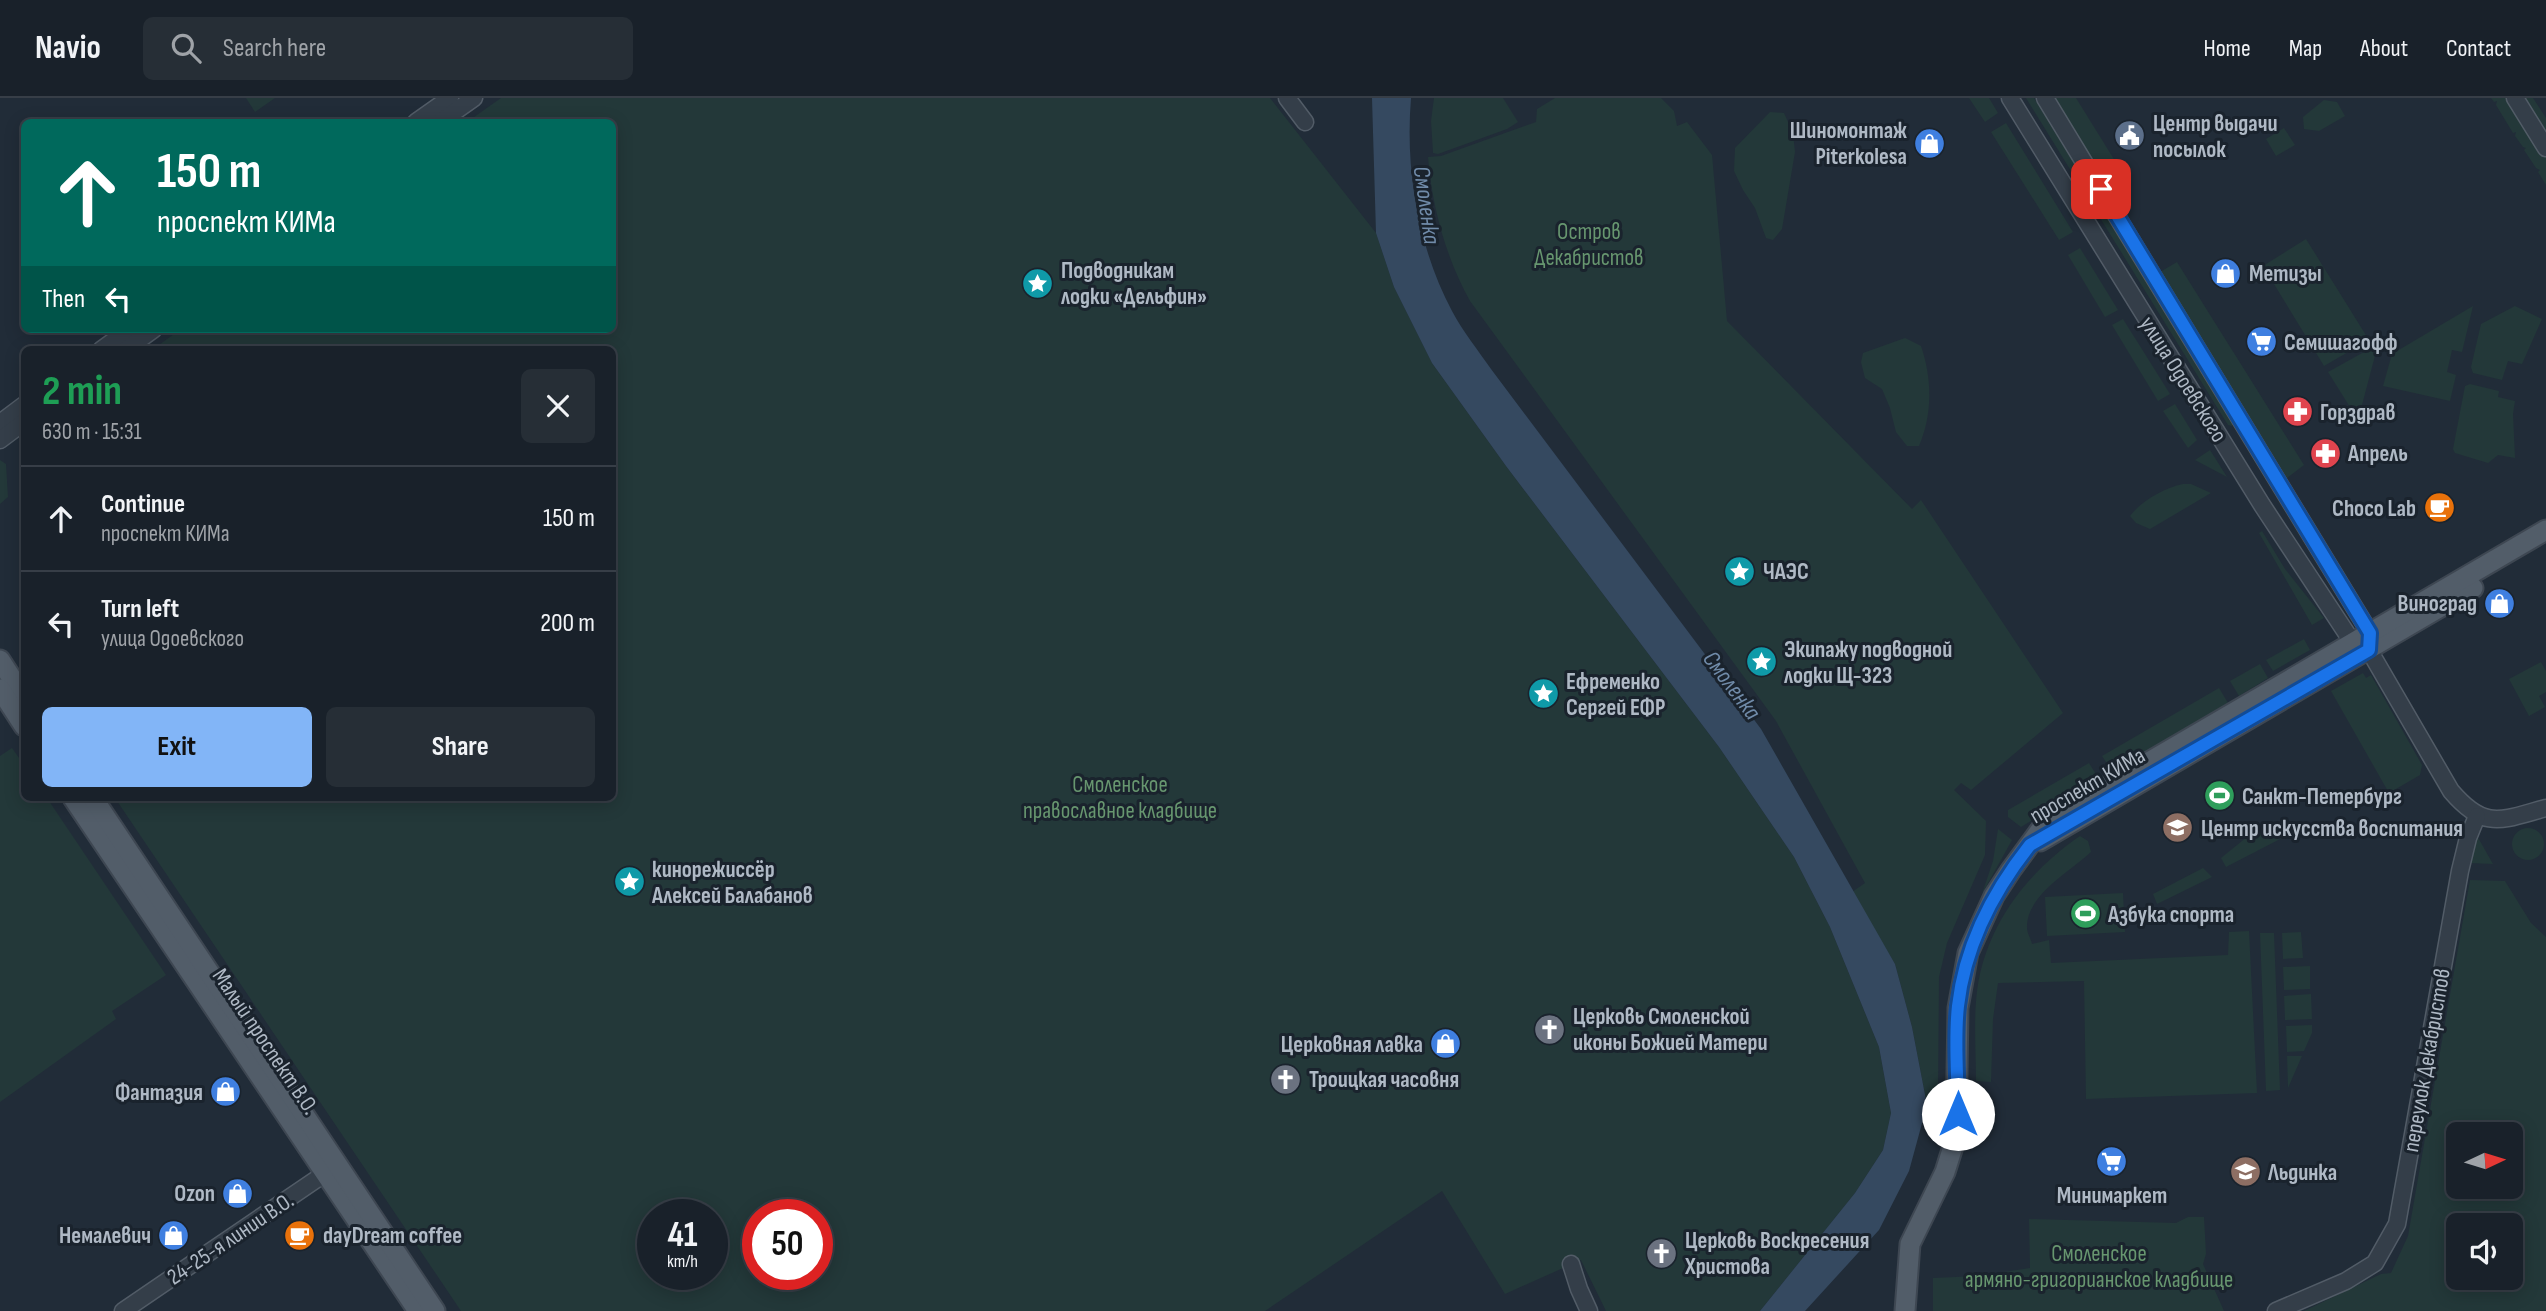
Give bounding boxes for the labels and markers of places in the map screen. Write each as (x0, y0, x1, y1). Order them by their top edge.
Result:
place label: Центр выдачи посылок (2153, 110, 2278, 164)
place label: Шиномонтаж Piterkolesa (1790, 117, 1907, 171)
public building icon: Центр выдачи посылок (2113, 119, 2147, 153)
shop icon: Шиномонтаж Piterkolesa (1913, 126, 1947, 160)
pin (2071, 159, 2131, 219)
shop icon: Метизы (2209, 256, 2243, 290)
place label: Подводникам лодки «Дельфин» (1061, 257, 1207, 311)
place label: Метизы (2249, 260, 2322, 288)
place icon: Подводникам лодки «Дельфин» (1021, 266, 1055, 300)
supermarket icon: Семишагофф (2244, 325, 2278, 359)
place label: Семишагофф (2284, 329, 2397, 357)
pharmacy icon: Горздрав (2280, 395, 2314, 429)
place label: Горздрав (2320, 399, 2396, 427)
pharmacy icon: Апрель (2308, 436, 2342, 470)
place label: Апрель (2347, 440, 2408, 468)
cafe icon: Choco Lab (2422, 491, 2456, 525)
place label: Choco Lab (2332, 495, 2416, 523)
place icon: ЧАЭС (1723, 554, 1757, 588)
place label: ЧАЭС (1763, 558, 1809, 586)
shop icon: Виноград (2483, 586, 2517, 620)
place label: Виноград (2398, 590, 2477, 618)
place label: Экипажу подводной лодки Щ-323 (1784, 636, 1952, 690)
place icon: Экипажу подводной лодки Щ-323 (1744, 645, 1778, 679)
place label: Ефременко Сергей ЕФР (1566, 668, 1665, 722)
place icon: Ефременко Сергей ЕФР (1526, 677, 1560, 711)
sports icon: Санкт-Петербург (2202, 779, 2236, 813)
place label: Санкт-Петербург (2242, 783, 2402, 811)
school or university icon: Центр искусства воспитания (2161, 811, 2195, 845)
place label: Центр искусства воспитания (2201, 815, 2463, 843)
place label: кинорежиссёр Алексей Балабанов (651, 856, 813, 910)
place icon: кинорежиссёр Алексей Балабанов (612, 865, 646, 899)
sports icon: Азбука спорта (2068, 897, 2102, 931)
place label: Азбука спорта (2107, 901, 2234, 929)
place label: Церковь Смоленской иконы Божией Матери (1573, 1003, 1768, 1057)
church icon: Церковь Смоленской иконы Божией Матери (1533, 1012, 1567, 1046)
shop icon: Церковная лавка (1429, 1027, 1463, 1061)
place label: Церковная лавка (1281, 1031, 1423, 1059)
church icon: Троицкая часовня (1269, 1062, 1303, 1096)
place label: Троицкая часовня (1309, 1066, 1459, 1094)
shop icon: Фантазия (209, 1075, 243, 1109)
place label: Фантазия (115, 1079, 203, 1107)
supermarket icon: Минимаркет (2095, 1144, 2129, 1178)
school or university icon: Льдинка (2228, 1155, 2262, 1189)
place label: Льдинка (2267, 1159, 2337, 1187)
shop icon: Ozon (221, 1176, 255, 1210)
place label: Ozon (174, 1180, 215, 1208)
place label: Минимаркет (2057, 1182, 2167, 1210)
shop icon: Немалевич (157, 1218, 191, 1252)
cafe icon: dayDream coffee (283, 1218, 317, 1252)
place label: Немалевич (59, 1222, 151, 1250)
place label: dayDream coffee (323, 1222, 462, 1250)
place label: Церковь Воскресения Христова (1684, 1227, 1869, 1281)
church icon: Церковь Воскресения Христова (1645, 1236, 1679, 1270)

